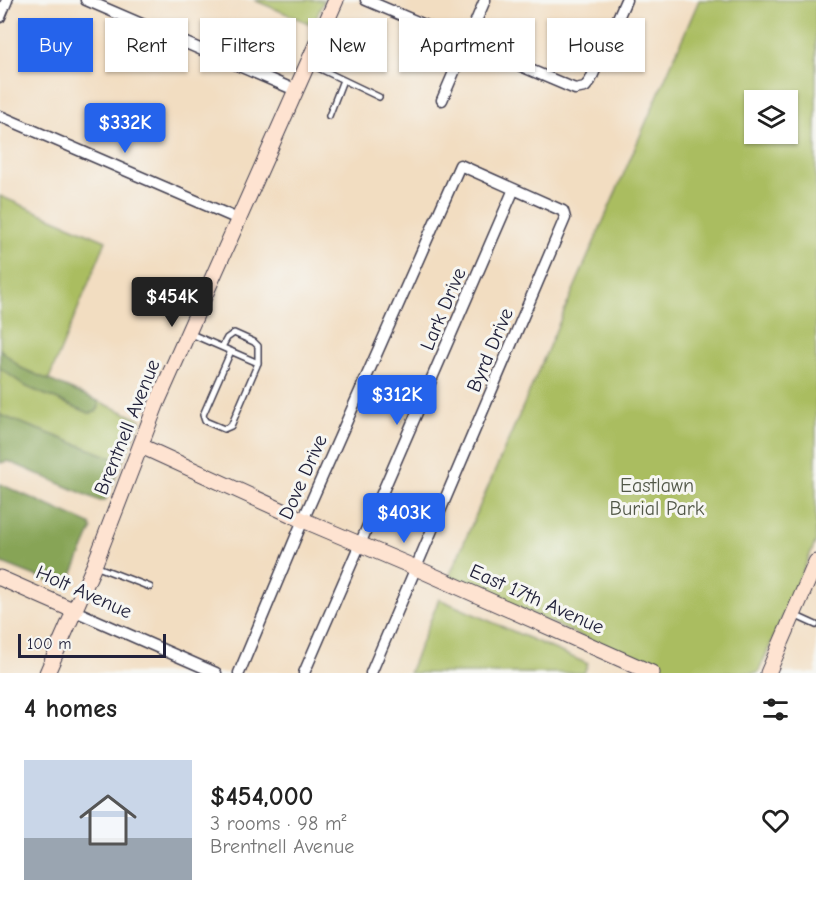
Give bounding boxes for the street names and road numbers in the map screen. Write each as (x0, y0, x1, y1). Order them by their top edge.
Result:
street label: Lark Drive (415, 264, 471, 354)
street label: Byrd Drive (462, 305, 518, 395)
street label: Brentnell Avenue (89, 356, 165, 498)
street label: Dove Drive (274, 431, 332, 523)
street label: East 17th Avenue (466, 559, 608, 639)
street label: Holt Avenue (32, 561, 136, 623)

